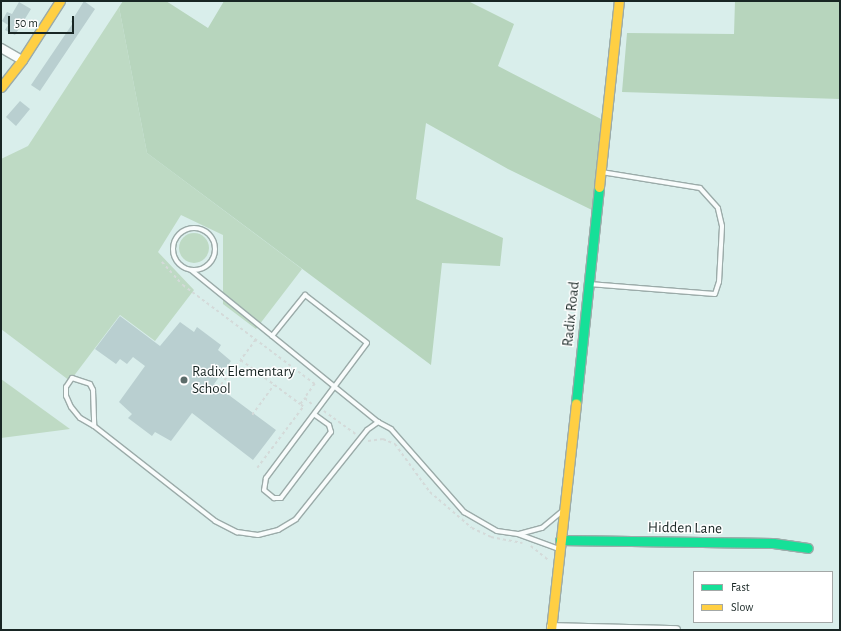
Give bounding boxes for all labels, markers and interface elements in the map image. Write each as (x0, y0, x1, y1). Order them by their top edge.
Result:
scale bar (10, 8, 76, 34)
text: 50 m (15, 17, 38, 29)
street label: Radix Road (559, 281, 583, 347)
place label: Radix Elementary School (192, 362, 295, 397)
marker: Radix Elementary School (179, 375, 189, 385)
street label: Hidden Lane (648, 518, 722, 538)
legend (693, 571, 833, 623)
text: Fast (731, 581, 750, 593)
text: Slow (731, 601, 753, 613)

